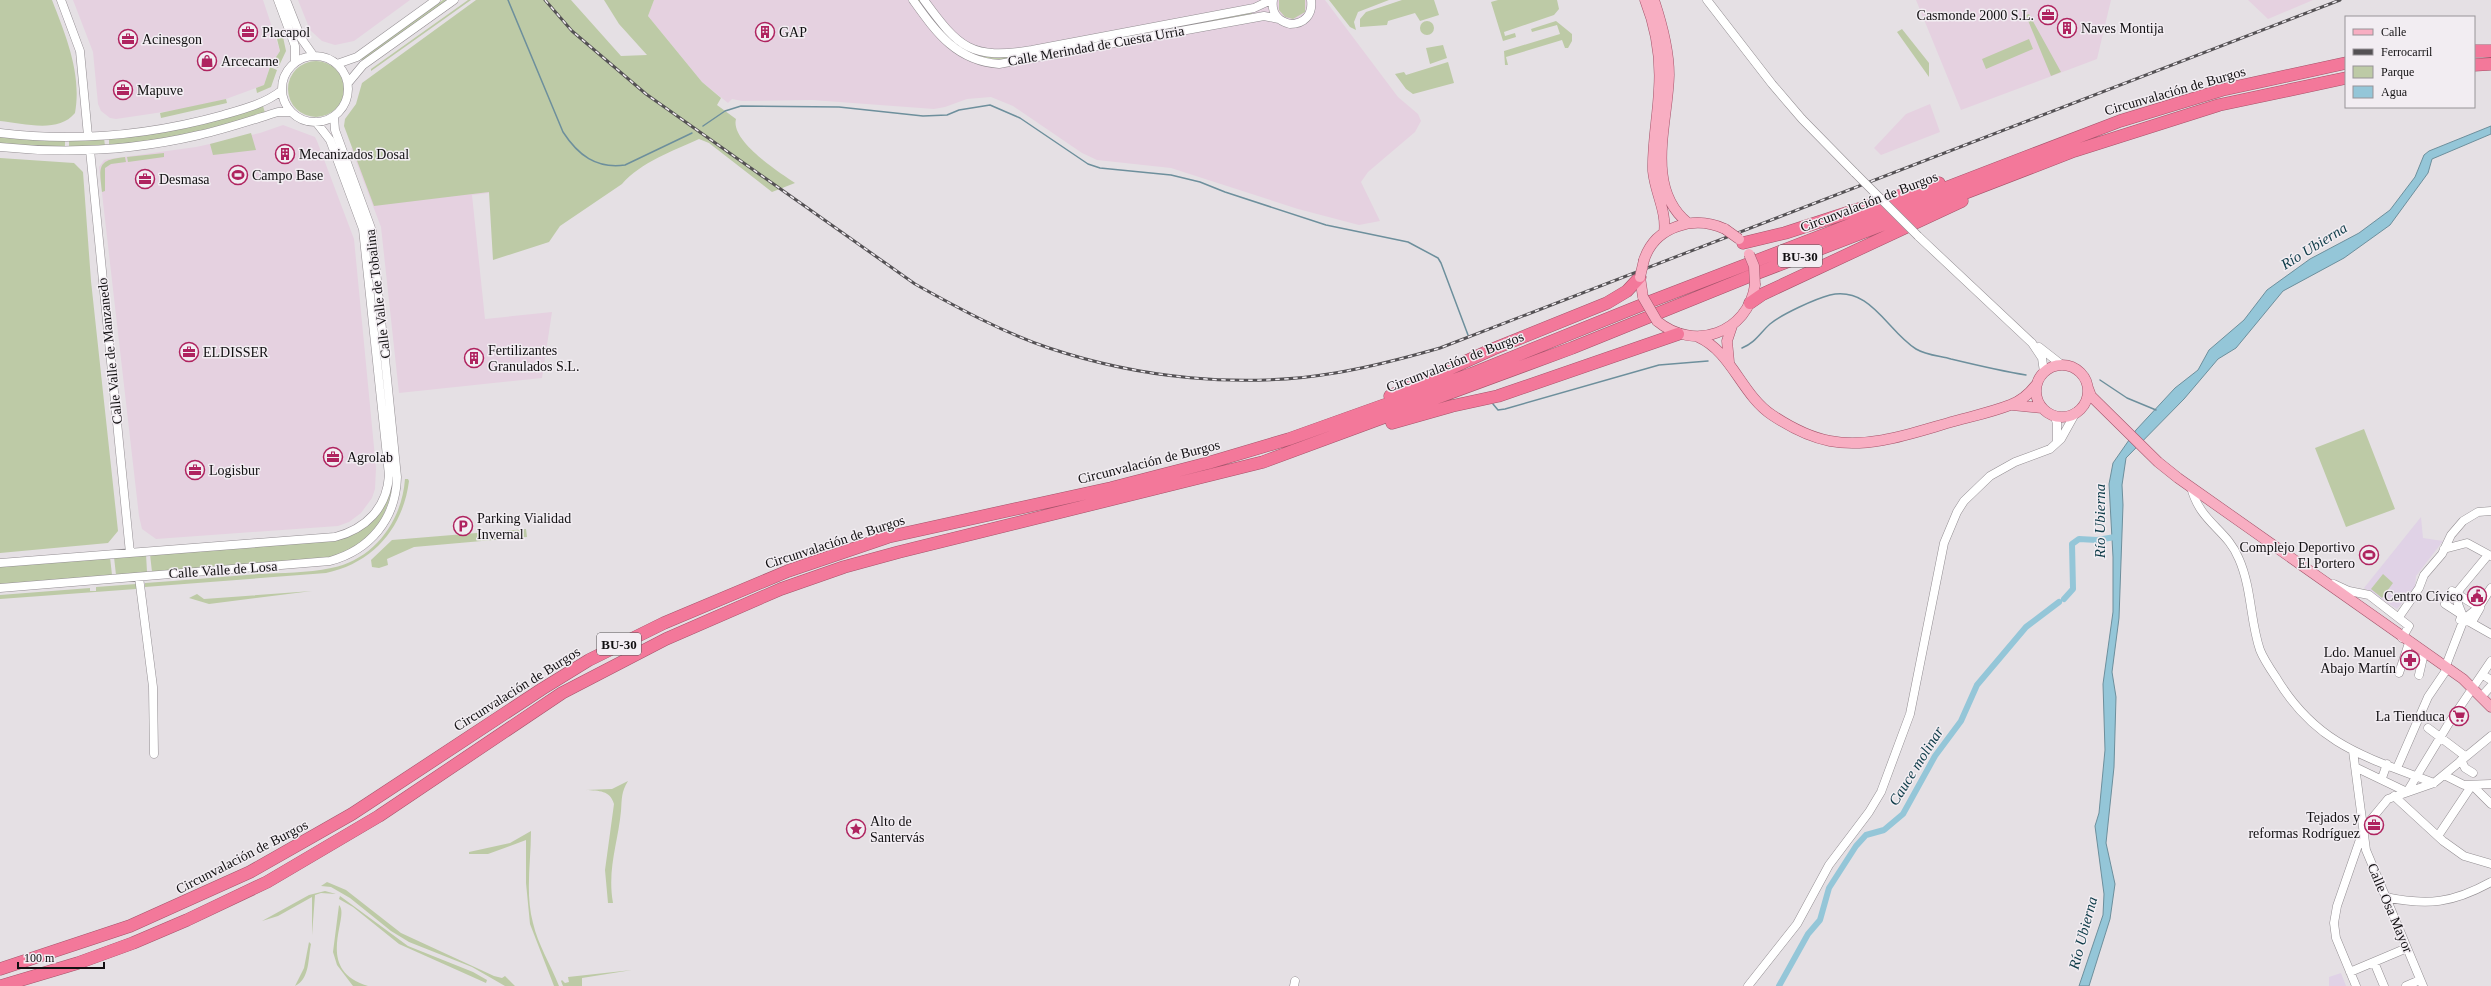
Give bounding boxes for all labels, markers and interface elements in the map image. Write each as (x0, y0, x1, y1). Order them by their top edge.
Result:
office icon: Casmonde 2000 S.L. (2037, 4, 2059, 26)
place label: Casmonde 2000 S.L. (1917, 8, 2034, 23)
legend (2345, 16, 2475, 108)
building icon: Naves Montija (2056, 17, 2078, 39)
office icon: Placapol (237, 21, 259, 43)
building icon: GAP (754, 21, 776, 43)
place label: Naves Montija (2081, 21, 2165, 36)
street label: Calle Merindad de Cuesta Urria (1007, 23, 1186, 69)
place label: Placapol (262, 25, 310, 40)
place label: GAP (779, 25, 807, 40)
text: Calle (2381, 25, 2406, 39)
office icon: Acinesgon (117, 28, 139, 50)
place label: Acinesgon (142, 32, 202, 47)
text: Ferrocarril (2381, 45, 2433, 59)
shop icon: Arcecarne (196, 50, 218, 72)
place label: Arcecarne (221, 54, 279, 69)
street label: Circunvalación de Burgos (2103, 64, 2247, 118)
text: Parque (2381, 65, 2414, 79)
office icon: Mapuve (112, 79, 134, 101)
place label: Mapuve (137, 83, 183, 98)
text: Agua (2381, 85, 2408, 99)
building icon: Mecanizados Dosal (274, 143, 296, 165)
place label: Mecanizados Dosal (299, 147, 409, 162)
sports icon: Campo Base (227, 164, 249, 186)
office icon: Desmasa (134, 168, 156, 190)
place label: Campo Base (252, 168, 323, 183)
street label: Circunvalación de Burgos (1798, 169, 1940, 235)
place label: Desmasa (159, 172, 210, 187)
water label: Río Ubierna (2277, 219, 2350, 273)
street label: Calle Valle de Tobalina (363, 228, 393, 360)
road number: BU-30 (1778, 245, 1822, 267)
street label: Calle Valle de Manzanedo (95, 277, 125, 425)
street label: Circunvalación de Burgos (1384, 329, 1526, 395)
office icon: ELDISSER (178, 341, 200, 363)
place label: Fertilizantes Granulados S.L. (488, 343, 579, 374)
place label: ELDISSER (203, 345, 269, 360)
building icon: Fertilizantes Granulados S.L. (463, 347, 485, 369)
street label: Circunvalación de Burgos (1076, 437, 1222, 487)
office icon: Agrolab (322, 446, 344, 468)
place label: Agrolab (347, 450, 393, 465)
office icon: Logisbur (184, 459, 206, 481)
place label: Logisbur (209, 463, 260, 478)
water label: Río Ubierna (2092, 484, 2108, 559)
place label: Parking Vialidad Invernal (477, 511, 571, 542)
street label: Circunvalación de Burgos (763, 512, 907, 572)
parking icon: Parking Vialidad Invernal (452, 515, 474, 537)
place label: Complejo Deportivo El Portero (2240, 540, 2355, 571)
sports icon: Complejo Deportivo El Portero (2358, 544, 2380, 566)
street label: Calle Valle de Losa (168, 559, 279, 581)
public building icon: Centro Cívico (2466, 585, 2488, 607)
place label: Centro Cívico (2384, 589, 2463, 604)
road number: BU-30 (597, 633, 641, 655)
street label: Circunvalación de Burgos (451, 644, 583, 734)
place label: Ldo. Manuel Abajo Martín (2320, 645, 2396, 676)
pharmacy icon: Ldo. Manuel Abajo Martín (2399, 649, 2421, 671)
supermarket icon: La Tienduca (2448, 705, 2470, 727)
place label: La Tienduca (2375, 709, 2446, 724)
water label: Cauce molinar (1885, 724, 1947, 808)
place label: Tejados y reformas Rodríguez (2248, 810, 2360, 841)
place label: Alto de Santervás (870, 814, 924, 845)
office icon: Tejados y reformas Rodríguez (2363, 814, 2385, 836)
street label: Circunvalación de Burgos (174, 817, 310, 897)
place icon: Alto de Santervás (845, 818, 867, 840)
street label: Calle Osa Mayor (2364, 861, 2416, 955)
water label: Río Ubierna (2065, 895, 2100, 972)
scale bar (18, 944, 104, 970)
text: 100 m (24, 951, 55, 965)

